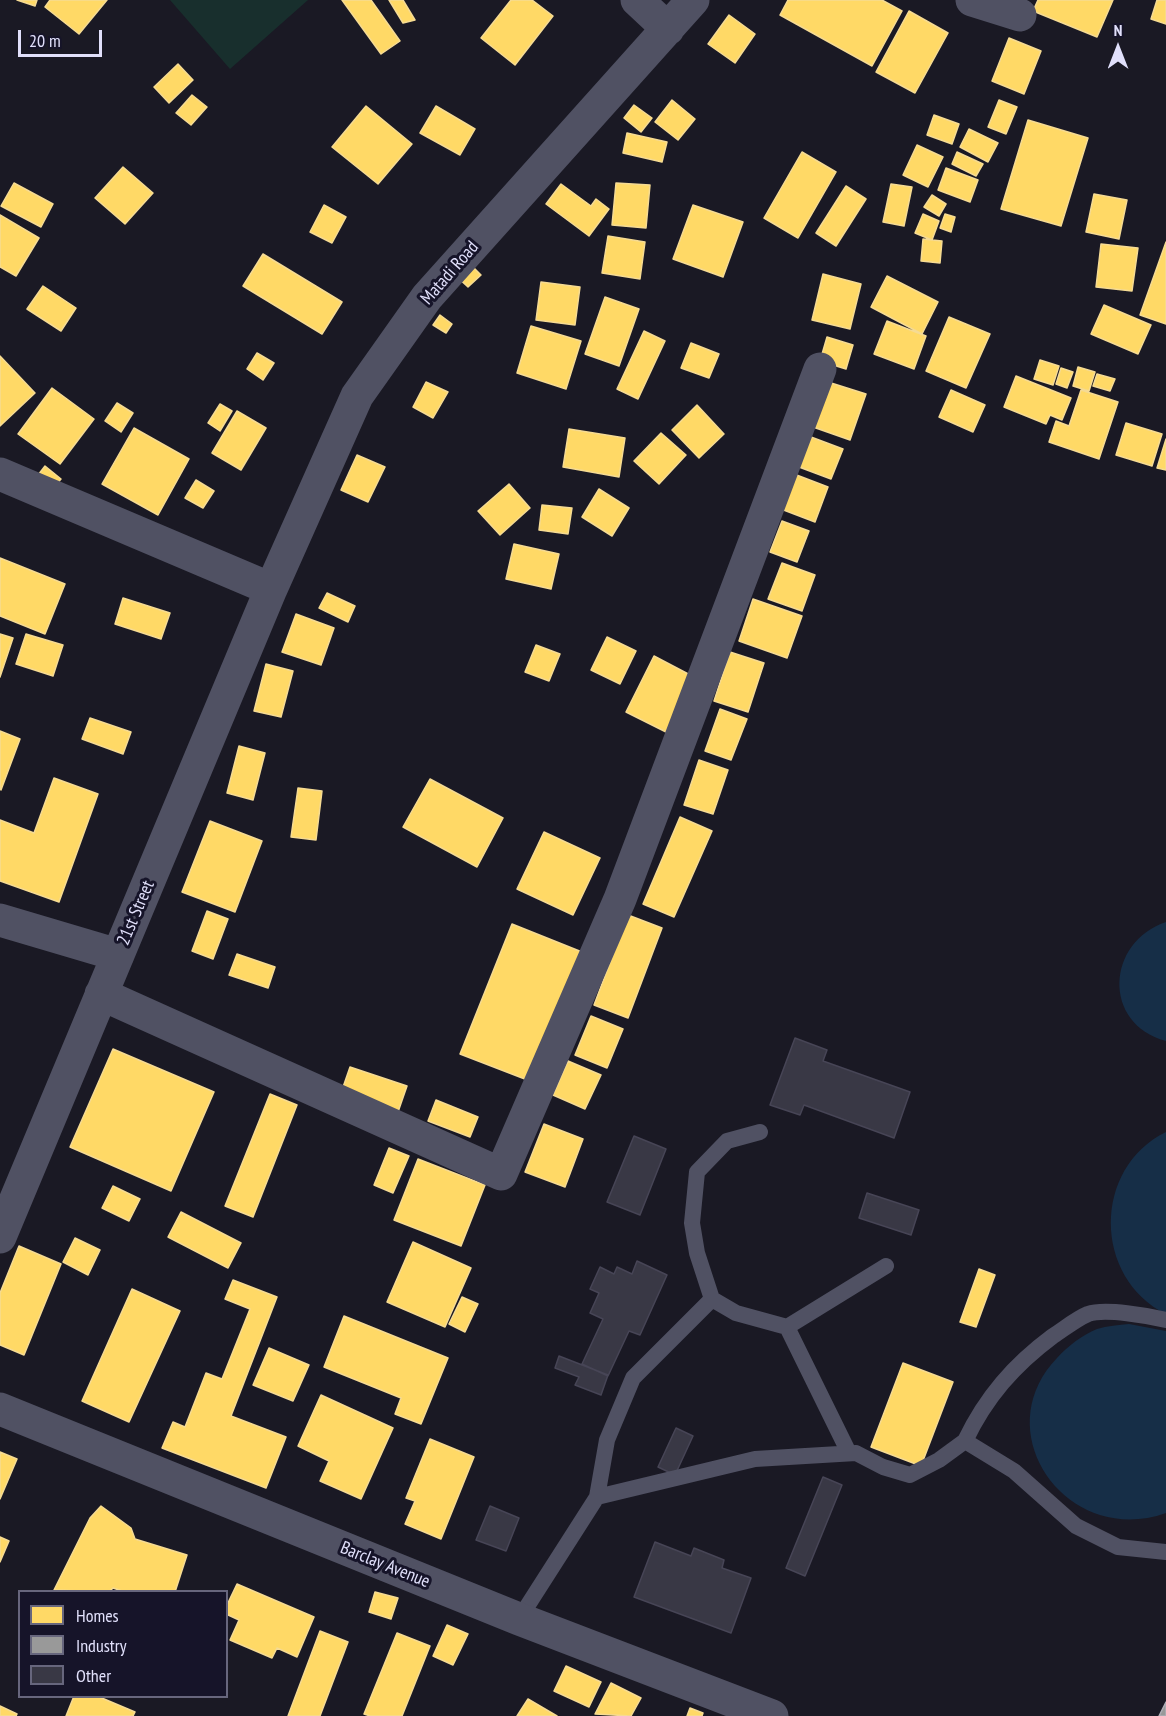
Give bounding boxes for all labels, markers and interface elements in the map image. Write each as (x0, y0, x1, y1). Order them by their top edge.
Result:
scale bar (21, 18, 105, 56)
north arrow (1088, 18, 1148, 78)
text: N (1114, 20, 1122, 40)
text: 20 m (29, 29, 61, 52)
street label: Matadi Road (417, 237, 483, 309)
street label: 21st Street (113, 877, 159, 949)
street label: Barclay Avenue (337, 1537, 433, 1593)
legend (18, 1590, 228, 1698)
text: Homes (76, 1604, 119, 1627)
text: Industry (76, 1634, 126, 1657)
text: Other (76, 1664, 111, 1687)

